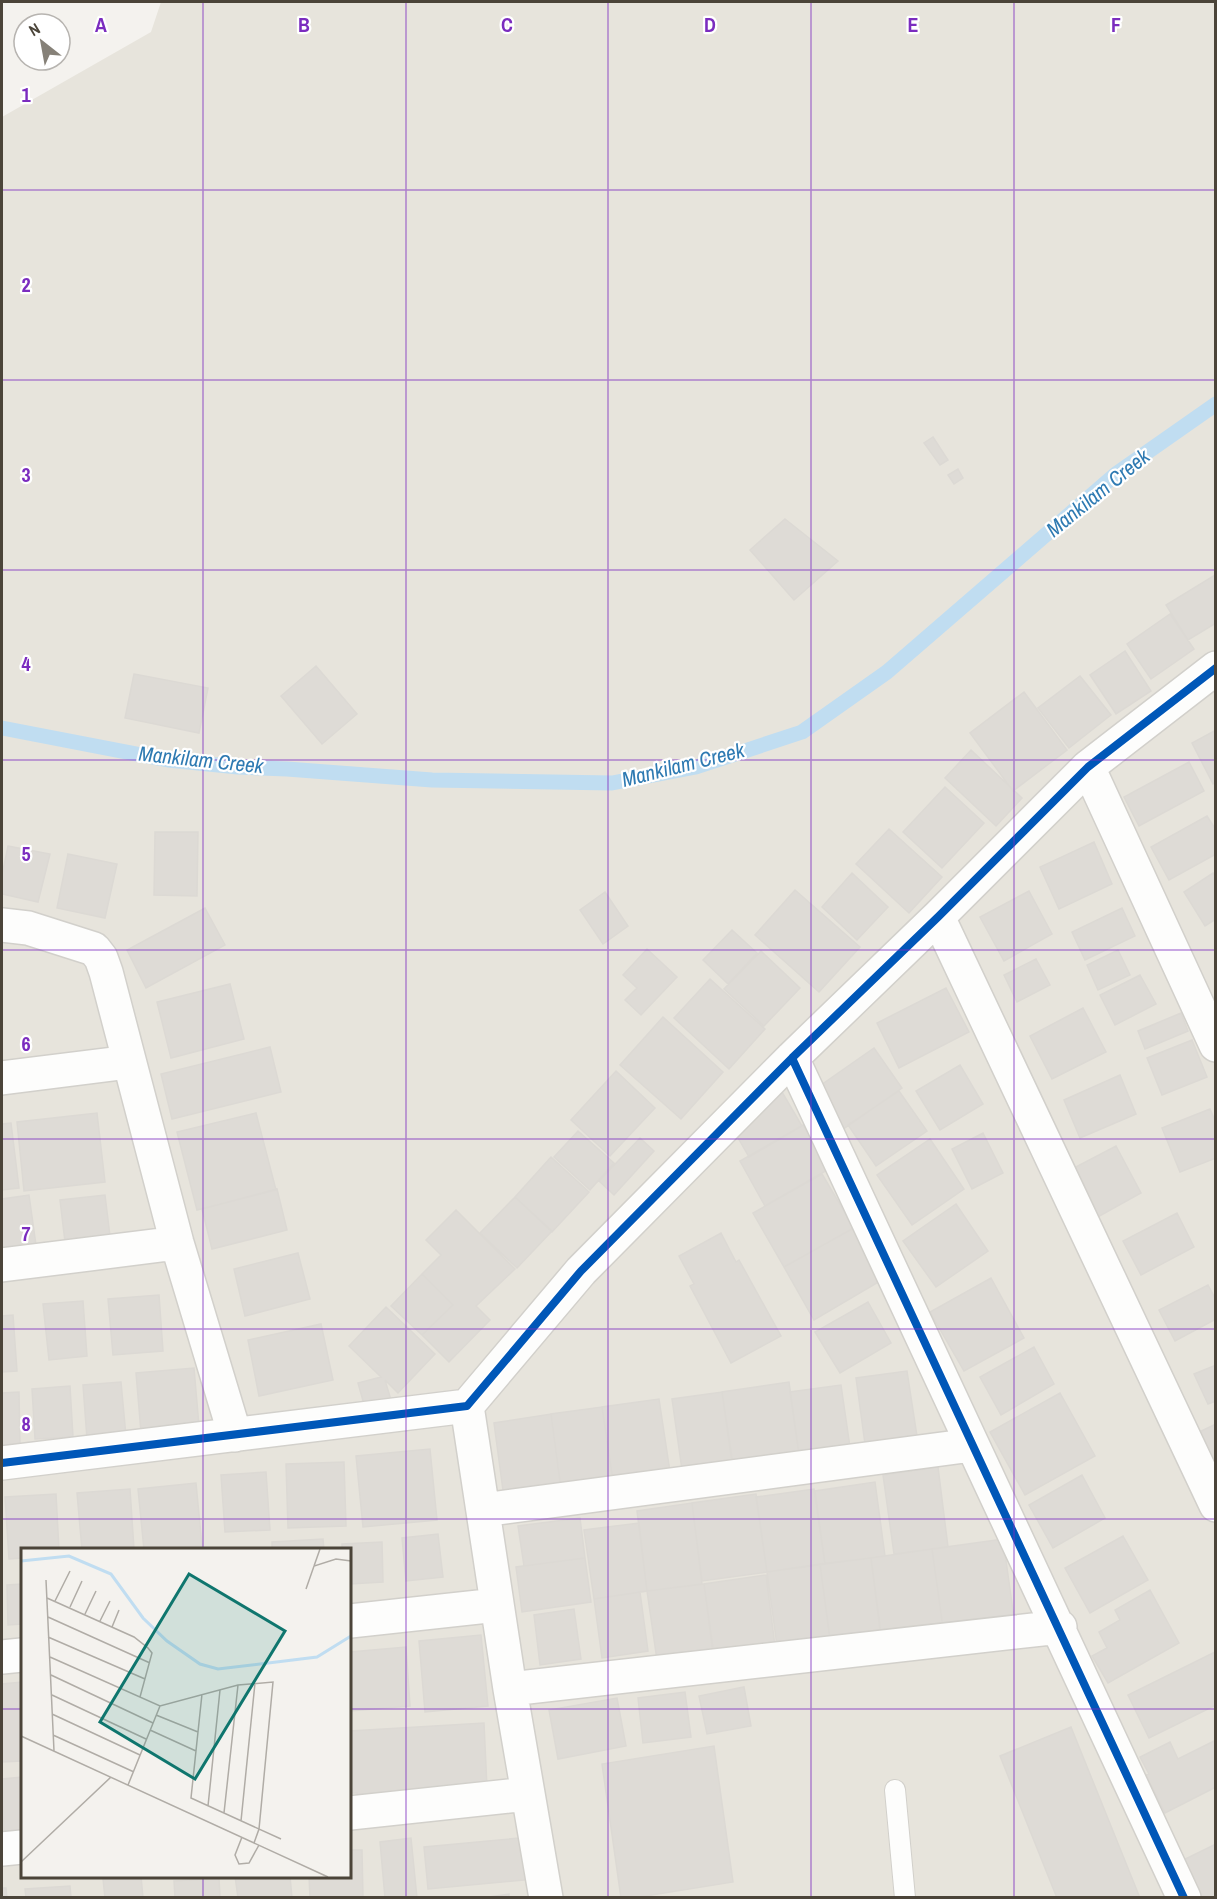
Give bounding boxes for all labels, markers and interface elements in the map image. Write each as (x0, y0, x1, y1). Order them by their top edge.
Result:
text: A (95, 11, 107, 38)
text: B (298, 11, 310, 38)
text: C (501, 11, 513, 38)
text: D (704, 11, 716, 38)
text: E (908, 11, 919, 38)
text: F (1111, 11, 1121, 38)
north arrow (12, 12, 72, 72)
text: N (25, 17, 44, 41)
text: 1 (21, 81, 31, 108)
text: 2 (21, 271, 31, 298)
water label: Mankilam Creek (1040, 441, 1157, 543)
text: 3 (21, 461, 31, 488)
text: 4 (21, 650, 31, 677)
water label: Mankilam Creek (619, 735, 749, 794)
water label: Mankilam Creek (137, 739, 266, 781)
text: 5 (21, 840, 31, 867)
text: 6 (21, 1030, 31, 1057)
text: 7 (21, 1220, 31, 1247)
text: 8 (21, 1410, 31, 1437)
inset map (21, 1548, 351, 1878)

